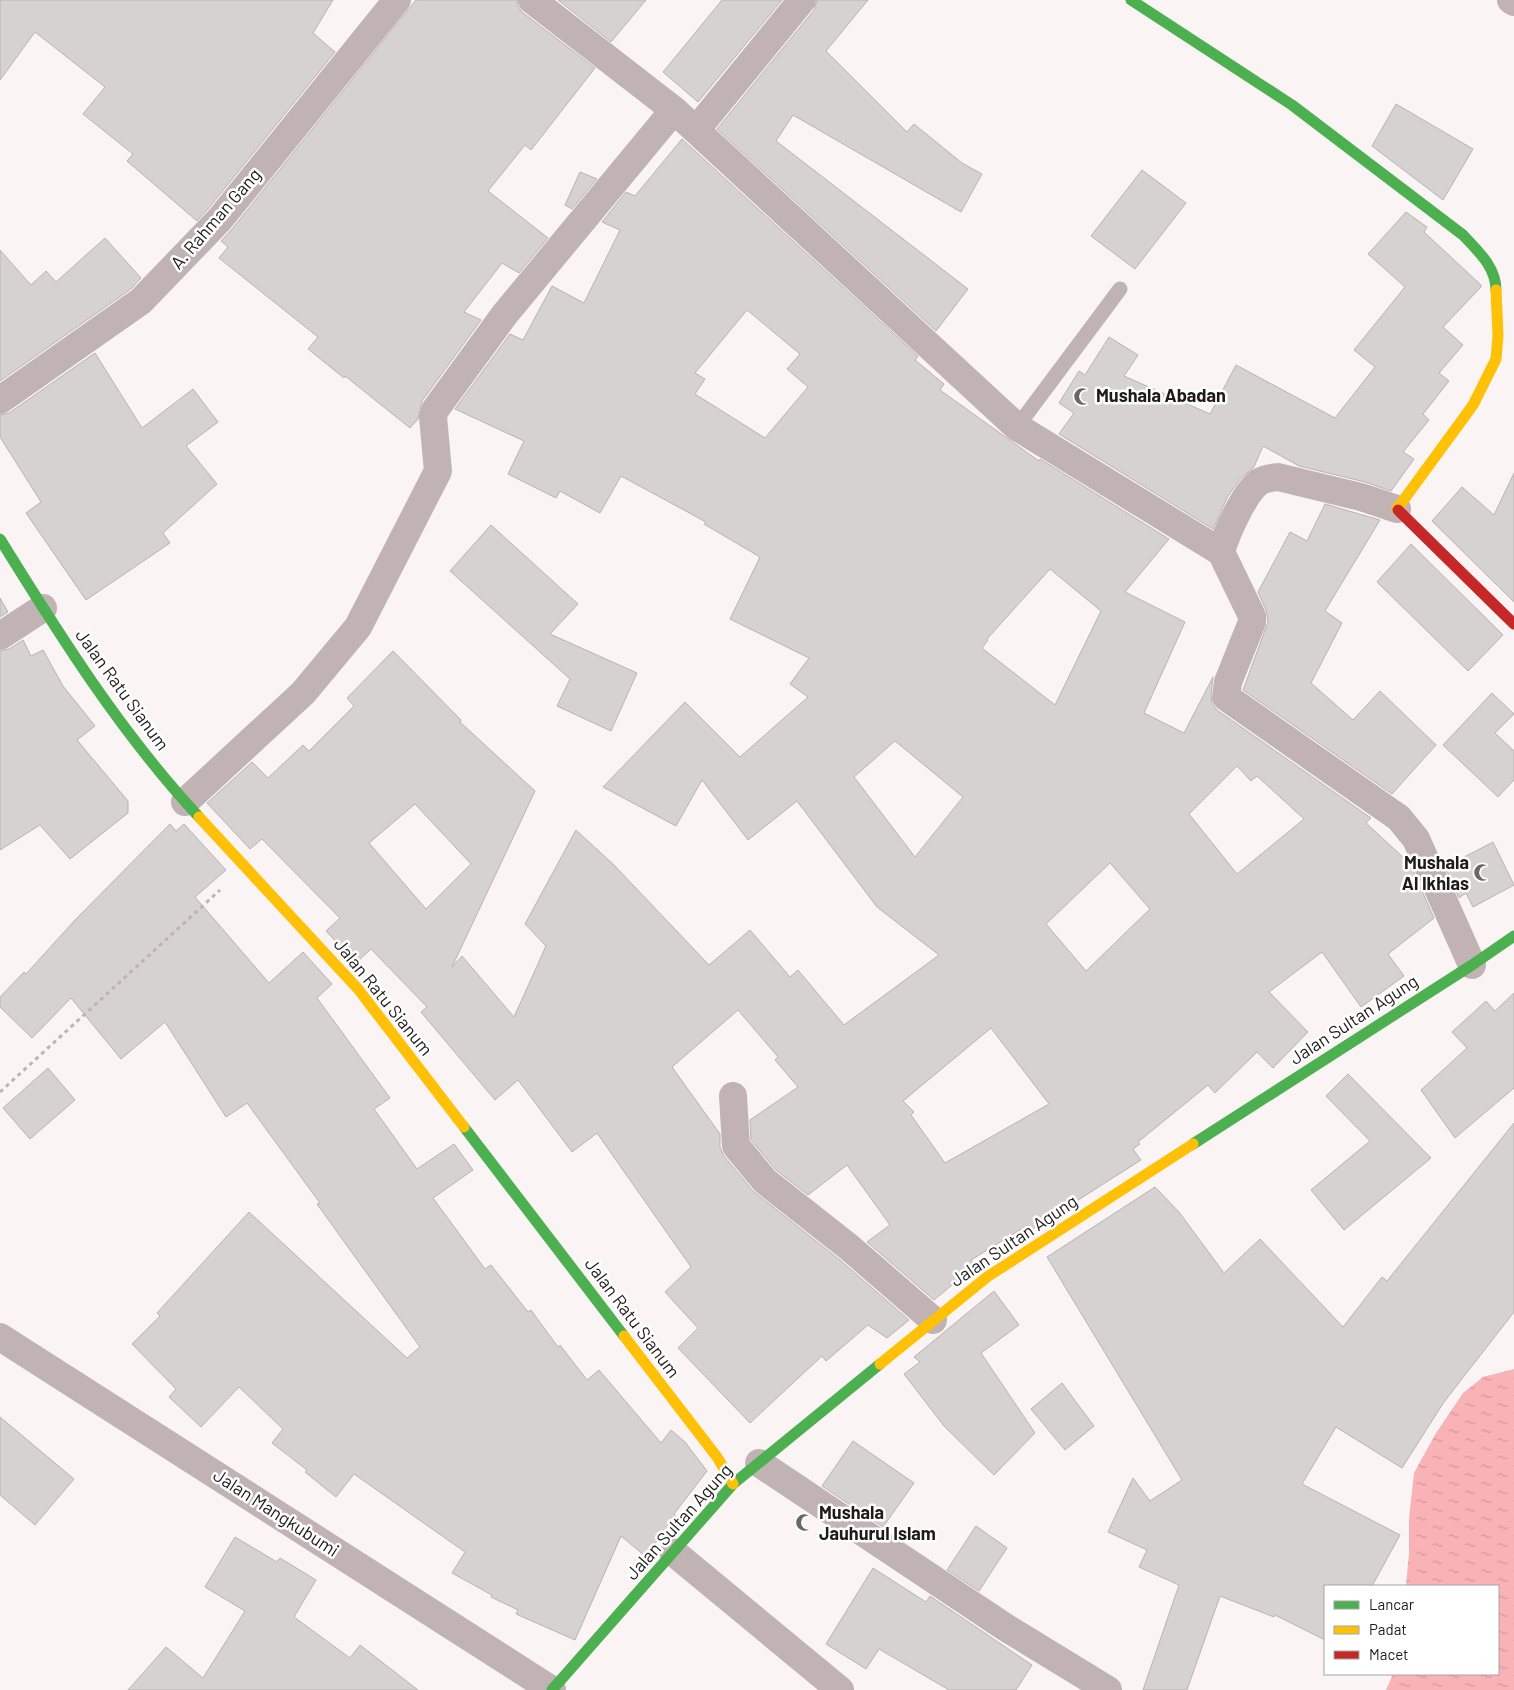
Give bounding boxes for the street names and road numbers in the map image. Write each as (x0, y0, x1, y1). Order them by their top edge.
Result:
street label: A. Rahman Gang (166, 163, 265, 273)
street label: Jalan Ratu Sianum (71, 624, 174, 754)
street label: Jalan Ratu Sianum (330, 933, 438, 1060)
street label: Jalan Sultan Agung (1285, 969, 1422, 1069)
street label: Jalan Sultan Agung (946, 1189, 1081, 1291)
street label: Jalan Ratu Sianum (580, 1253, 685, 1382)
street label: Jalan Sultan Agung (620, 1459, 736, 1584)
street label: Jalan Mangkubumi (210, 1463, 343, 1561)

